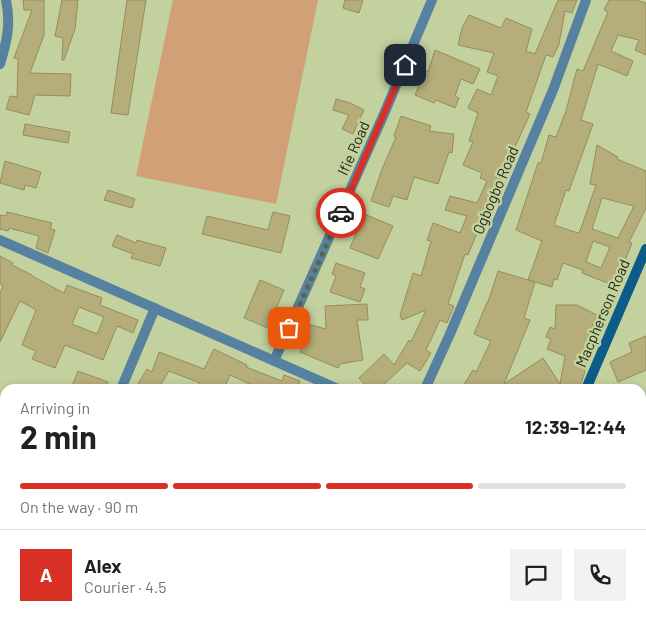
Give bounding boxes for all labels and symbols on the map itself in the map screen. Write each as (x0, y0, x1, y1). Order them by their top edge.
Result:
pin (384, 44, 426, 86)
street label: Ifie Road (333, 118, 373, 178)
street label: Ogbogbo Road (468, 143, 522, 237)
courier (316, 188, 366, 238)
street label: Macpherson Road (571, 256, 633, 370)
pin (268, 307, 310, 349)

